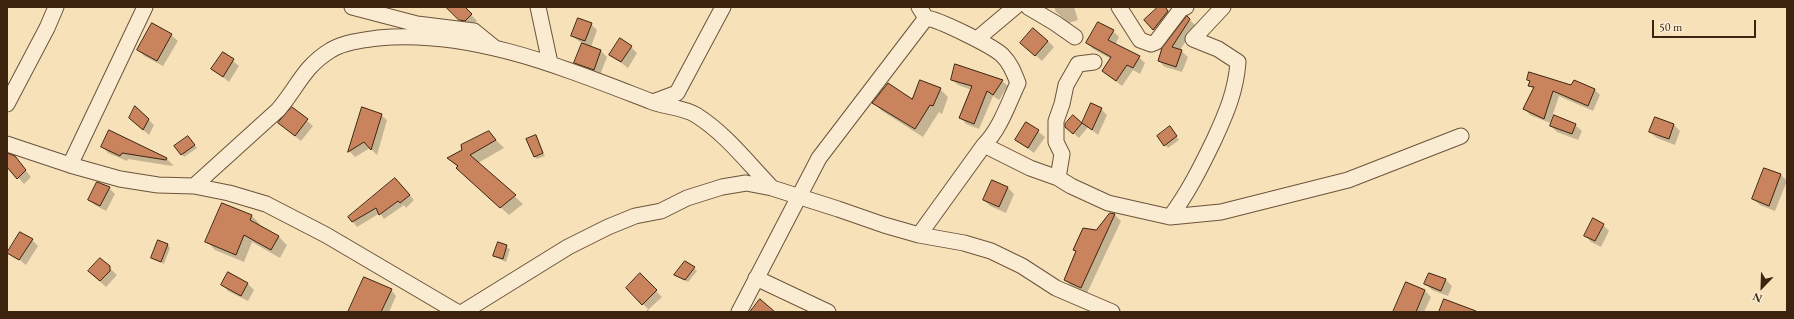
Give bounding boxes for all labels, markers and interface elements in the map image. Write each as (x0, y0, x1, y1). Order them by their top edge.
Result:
scale bar (1654, 12, 1758, 38)
text: 50 m (1659, 19, 1682, 35)
north arrow (1742, 267, 1782, 307)
text: N (1750, 290, 1764, 306)

